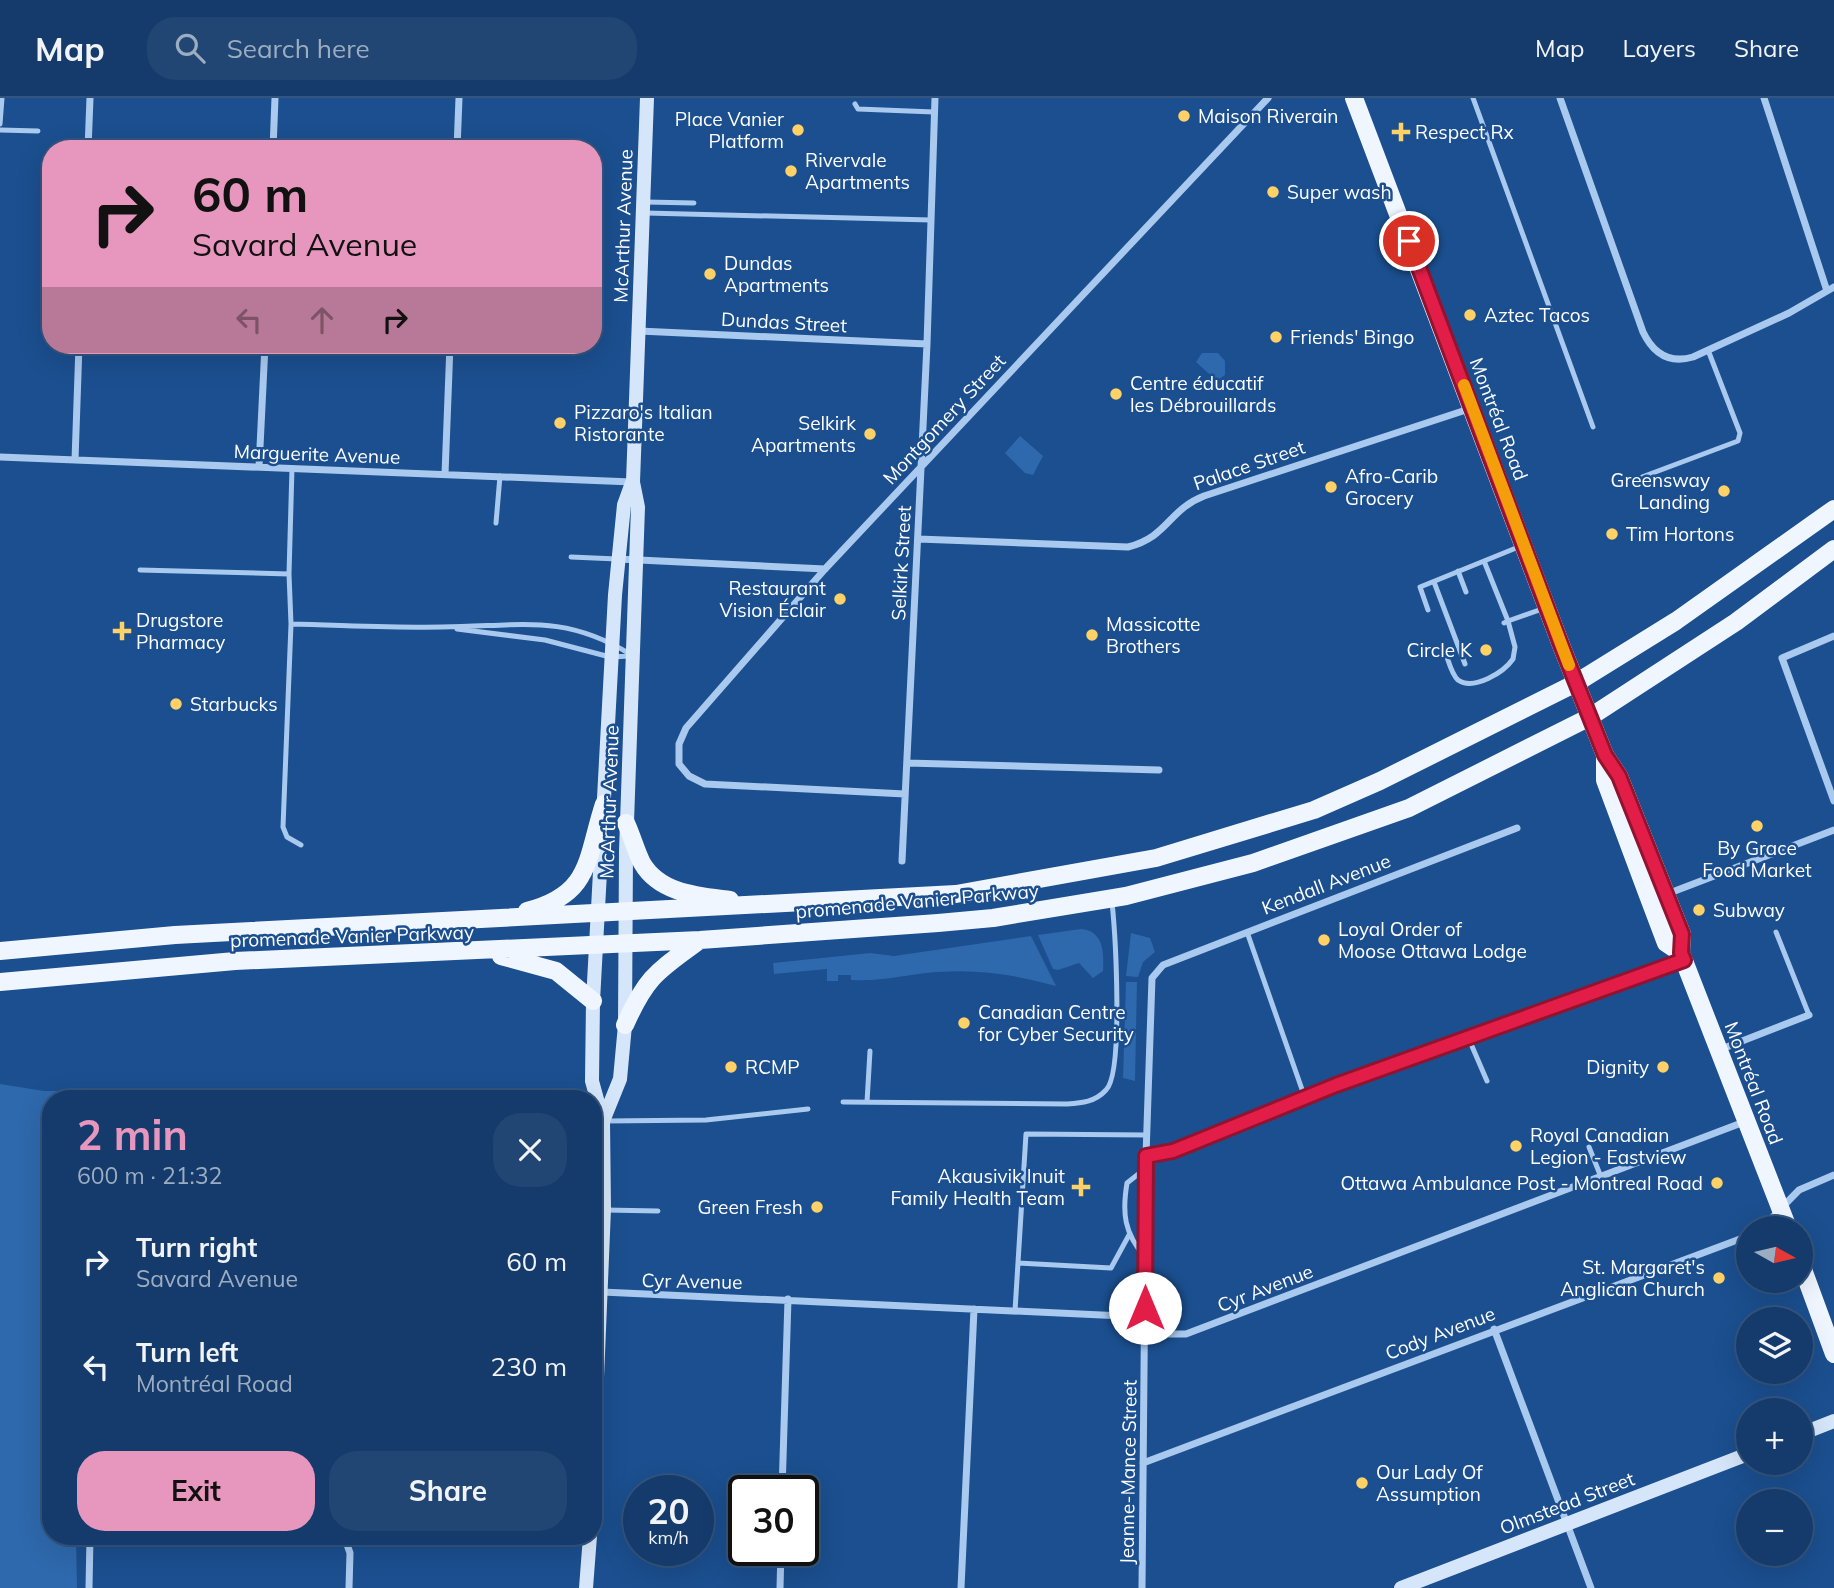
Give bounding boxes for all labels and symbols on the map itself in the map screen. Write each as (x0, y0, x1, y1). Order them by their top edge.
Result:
place label: Maison Riverain (1198, 104, 1338, 128)
place label: Place Vanier Platform (675, 107, 784, 153)
marker: Maison Riverain (1176, 108, 1192, 124)
place label: Respect Rx (1415, 120, 1514, 144)
marker: Place Vanier Platform (790, 122, 806, 138)
marker: Respect Rx (1393, 124, 1409, 140)
place label: Rivervale Apartments (805, 148, 910, 194)
street label: McArthur Avenue (608, 149, 638, 303)
marker: Rivervale Apartments (783, 163, 799, 179)
place label: Super wash (1287, 180, 1392, 204)
marker: Super wash (1265, 184, 1281, 200)
pin (1379, 211, 1439, 271)
place label: Dundas Apartments (724, 251, 829, 297)
marker: Dundas Apartments (702, 266, 718, 282)
place label: Aztec Tacos (1484, 303, 1590, 327)
street label: Dundas Street (720, 307, 848, 337)
marker: Aztec Tacos (1462, 307, 1478, 323)
place label: Friends' Bingo (1290, 325, 1414, 349)
marker: Friends' Bingo (1268, 329, 1284, 345)
street label: Montgomery Street (878, 349, 1011, 489)
street label: Montréal Road (1465, 354, 1533, 484)
place label: Centre éducatif les Débrouillards (1130, 371, 1276, 417)
marker: Centre éducatif les Débrouillards (1108, 386, 1124, 402)
place label: Pizzaro's Italian Ristorante (574, 400, 713, 446)
place label: Selkirk Apartments (751, 411, 856, 457)
marker: Pizzaro's Italian Ristorante (552, 415, 568, 431)
marker: Selkirk Apartments (862, 426, 878, 442)
street label: Palace Street (1190, 435, 1308, 495)
street label: Marguerite Avenue (233, 439, 401, 469)
place label: Afro-Carib Grocery (1345, 464, 1438, 510)
place label: Greensway Landing (1611, 468, 1710, 514)
marker: Afro-Carib Grocery (1323, 479, 1339, 495)
marker: Greensway Landing (1716, 483, 1732, 499)
street label: Selkirk Street (886, 505, 916, 621)
place label: Tim Hortons (1626, 522, 1734, 546)
marker: Tim Hortons (1604, 526, 1620, 542)
place label: Restaurant Vision Éclair (719, 576, 826, 622)
marker: Restaurant Vision Éclair (832, 591, 848, 607)
place label: Drugstore Pharmacy (136, 608, 225, 654)
place label: Massicotte Brothers (1106, 612, 1200, 658)
marker: Drugstore Pharmacy (114, 623, 130, 639)
marker: Massicotte Brothers (1084, 627, 1100, 643)
place label: Circle K (1406, 638, 1473, 662)
marker: Circle K (1478, 642, 1494, 658)
place label: Starbucks (190, 692, 278, 716)
marker: Starbucks (168, 696, 184, 712)
street label: McArthur Avenue (594, 725, 624, 879)
marker: By Grace Food Market (1749, 818, 1765, 834)
place label: By Grace Food Market (1702, 836, 1812, 882)
street label: Kendall Avenue (1258, 848, 1394, 920)
street label: promenade Vanier Parkway (794, 878, 1040, 924)
place label: Subway (1713, 898, 1785, 922)
marker: Subway (1691, 902, 1707, 918)
place label: Loyal Order of Moose Ottawa Lodge (1338, 917, 1527, 963)
street label: promenade Vanier Parkway (230, 920, 474, 952)
marker: Loyal Order of Moose Ottawa Lodge (1316, 932, 1332, 948)
place label: Canadian Centre for Cyber Security (978, 1000, 1134, 1046)
marker: Canadian Centre for Cyber Security (956, 1015, 972, 1031)
street label: Montréal Road (1720, 1018, 1788, 1148)
place label: RCMP (745, 1055, 800, 1079)
place label: Dignity (1586, 1055, 1649, 1079)
marker: RCMP (723, 1059, 739, 1075)
marker: Dignity (1655, 1059, 1671, 1075)
place label: Royal Canadian Legion - Eastview (1530, 1123, 1686, 1169)
marker: Royal Canadian Legion - Eastview (1508, 1138, 1524, 1154)
place label: Akausivik Inuit Family Health Team (891, 1164, 1065, 1210)
place label: Ottawa Ambulance Post - Montreal Road (1340, 1171, 1703, 1195)
marker: Ottawa Ambulance Post - Montreal Road (1709, 1175, 1725, 1191)
marker: Akausivik Inuit Family Health Team (1071, 1177, 1091, 1197)
place label: Green Fresh (697, 1195, 803, 1219)
marker: Green Fresh (809, 1199, 825, 1215)
north arrow (1736, 1216, 1813, 1293)
place label: St. Margaret's Anglican Church (1560, 1255, 1705, 1301)
street label: Cyr Avenue (1214, 1259, 1316, 1317)
street label: Cyr Avenue (641, 1268, 743, 1294)
marker: St. Margaret's Anglican Church (1711, 1270, 1727, 1286)
position arrow (1108, 1271, 1182, 1345)
street label: Cody Avenue (1382, 1301, 1498, 1365)
street label: Jeanne-Mance Street (1114, 1379, 1142, 1565)
place label: Our Lady Of Assumption (1376, 1460, 1483, 1506)
street label: Olmstead Street (1496, 1466, 1638, 1540)
speed limit sign: 30 (728, 1475, 819, 1566)
marker: Our Lady Of Assumption (1354, 1475, 1370, 1491)

